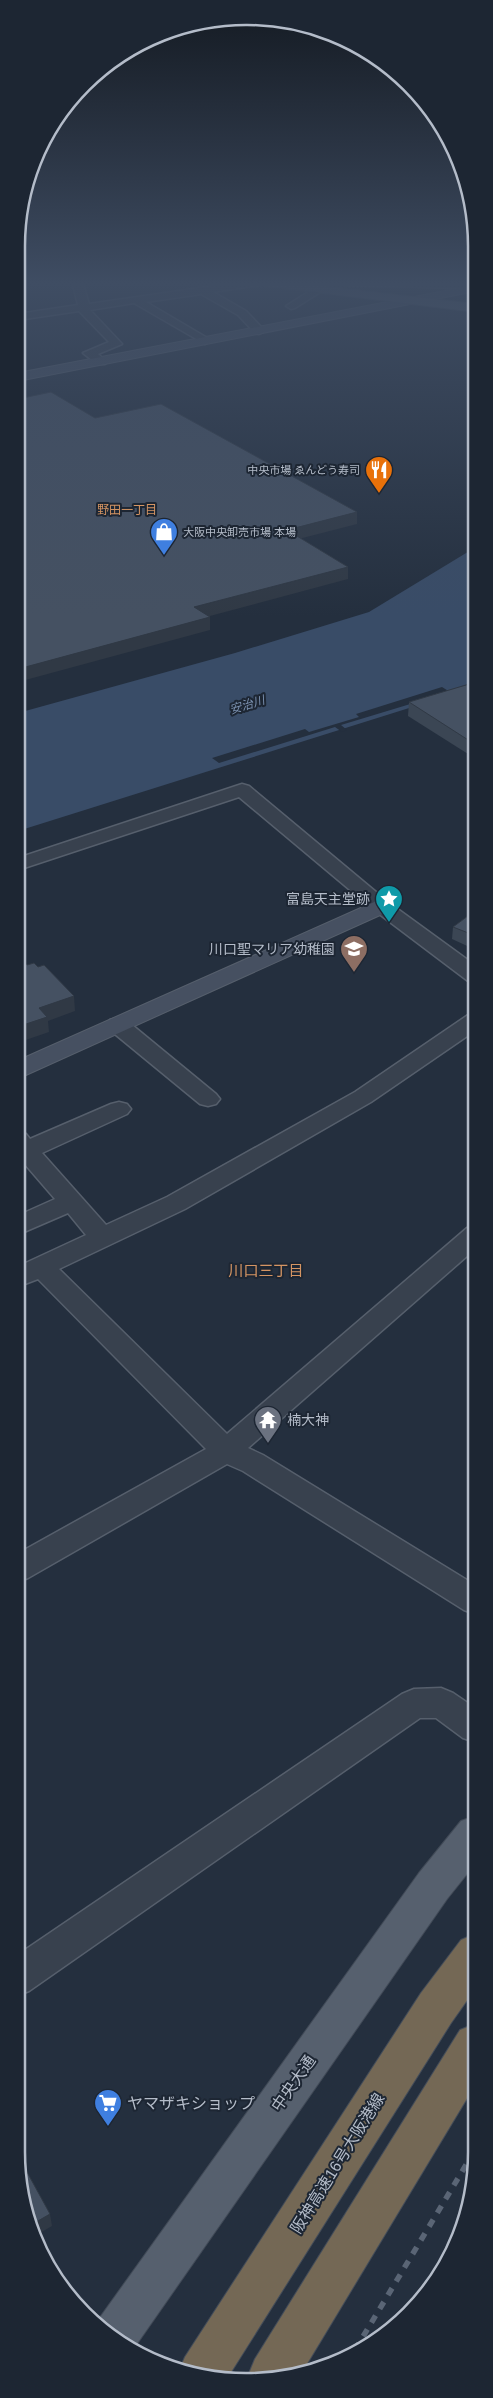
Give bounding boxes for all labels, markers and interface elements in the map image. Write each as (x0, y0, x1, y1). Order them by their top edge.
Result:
restaurant icon: 中央市場 ゑんどう寿司 (364, 455, 394, 494)
place label: 中央市場 ゑんどう寿司 (247, 464, 360, 476)
district label: 野田一丁目 (97, 503, 157, 517)
shop icon: 大阪中央卸売市場 本場 (149, 517, 179, 556)
place label: 大阪中央卸売市場 本場 (183, 526, 296, 538)
water label: 安治川 (228, 692, 268, 717)
place icon: 富島天主堂跡 (374, 884, 404, 923)
place label: 富島天主堂跡 (286, 891, 370, 907)
school or university icon: 川口聖マリア幼稚園 (339, 934, 369, 973)
place label: 川口聖マリア幼稚園 (209, 941, 335, 957)
district label: 川口三丁目 (228, 1262, 304, 1279)
temple icon: 楠大神 (253, 1405, 283, 1444)
place label: 楠大神 (287, 1412, 329, 1428)
street label: 中央大通 (268, 2052, 319, 2114)
supermarket icon: ヤマザキショップ (93, 2088, 123, 2127)
street label: 阪神高速16号大阪港線 (287, 2090, 388, 2236)
place label: ヤマザキショップ (127, 2095, 255, 2112)

